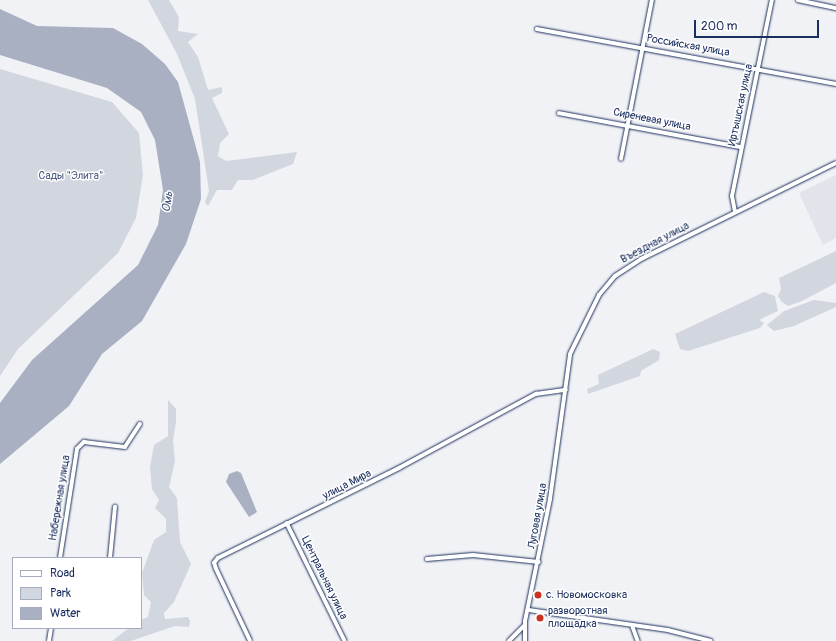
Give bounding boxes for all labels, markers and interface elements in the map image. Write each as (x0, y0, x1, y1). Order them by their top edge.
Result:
scale bar (696, 12, 821, 38)
text: 200 m (701, 19, 737, 34)
street label: Российская улица (645, 32, 731, 60)
street label: Иртышская улица (726, 63, 756, 147)
street label: Сиреневая улица (612, 106, 692, 134)
park label: Сады "Элита" (39, 169, 103, 183)
water label: Омь (159, 191, 177, 213)
street label: Въездная улица (618, 219, 692, 267)
street label: Набережная улица (47, 454, 73, 542)
street label: улица Мира (320, 467, 374, 503)
street label: Луговая улица (526, 482, 550, 550)
street label: Центральная улица (298, 534, 350, 622)
legend (12, 557, 142, 629)
text: Road (50, 566, 75, 581)
text: Park (50, 586, 71, 601)
place label: с. Новомосковка (546, 588, 627, 602)
marker: с. Новомосковка (533, 590, 543, 600)
place label: разворотная площадка (548, 605, 607, 631)
text: Water (50, 606, 81, 621)
marker: разворотная площадка (535, 613, 545, 623)

